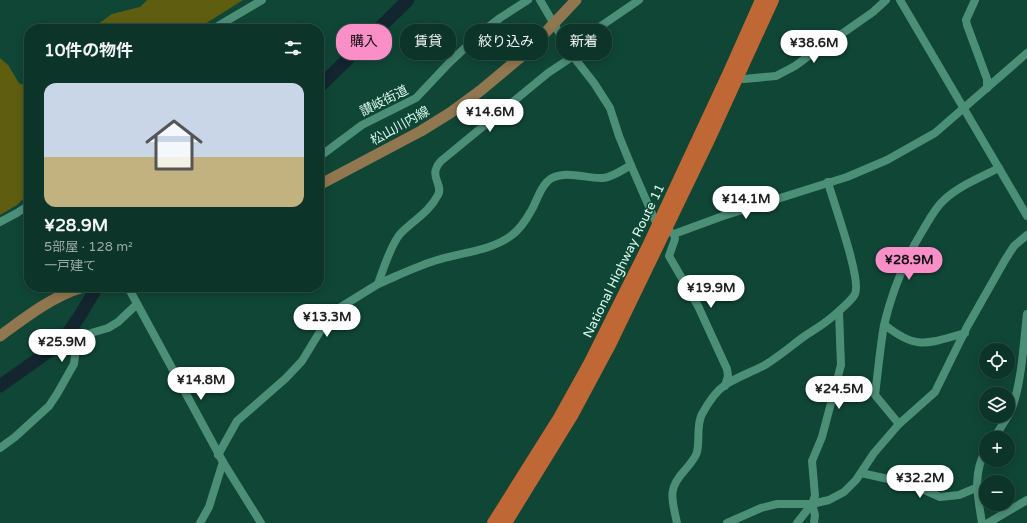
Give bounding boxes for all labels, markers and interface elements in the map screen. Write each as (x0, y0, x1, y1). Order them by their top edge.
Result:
chip: 購入 (336, 24, 392, 60)
chip: 賃貸 (400, 24, 456, 60)
chip: 絞り込み (464, 24, 548, 60)
chip: 新着 (556, 24, 612, 60)
pin: ¥38.6M (781, 30, 847, 64)
text: ¥38.6M (790, 35, 838, 51)
icon: filters (282, 37, 304, 59)
text: 10件の物件 (44, 40, 133, 61)
street label: 讃岐街道 (357, 82, 411, 120)
pin: ¥14.6M (457, 99, 523, 133)
street label: 松山川内線 (368, 103, 432, 149)
text: ¥14.6M (466, 104, 514, 120)
icon: home (138, 109, 210, 181)
street label: National Highway Route 11 (580, 181, 668, 341)
pin: ¥14.1M (713, 186, 779, 220)
text: ¥14.1M (722, 191, 770, 207)
text: ¥28.9M (44, 215, 108, 236)
text: 5部屋 · 128 m² (44, 239, 133, 255)
pin: ¥28.9M (876, 247, 942, 281)
text: ¥28.9M (885, 252, 933, 268)
text: 一戸建て (44, 258, 96, 274)
pin: ¥19.9M (678, 275, 744, 309)
text: ¥19.9M (687, 280, 735, 296)
pin: ¥13.3M (294, 304, 360, 338)
text: ¥13.3M (303, 309, 351, 325)
pin: ¥25.9M (29, 329, 95, 363)
text: ¥25.9M (38, 334, 86, 350)
map controls (979, 343, 1015, 511)
button: locate (979, 343, 1015, 379)
pin: ¥14.8M (168, 367, 234, 401)
text: ¥14.8M (177, 372, 225, 388)
pin: ¥24.5M (806, 376, 872, 410)
text: ¥24.5M (815, 381, 863, 397)
button: layers (979, 387, 1015, 423)
button: + (979, 431, 1015, 467)
pin: ¥32.2M (887, 465, 953, 499)
text: ¥32.2M (896, 470, 944, 486)
button: − (979, 475, 1015, 511)

